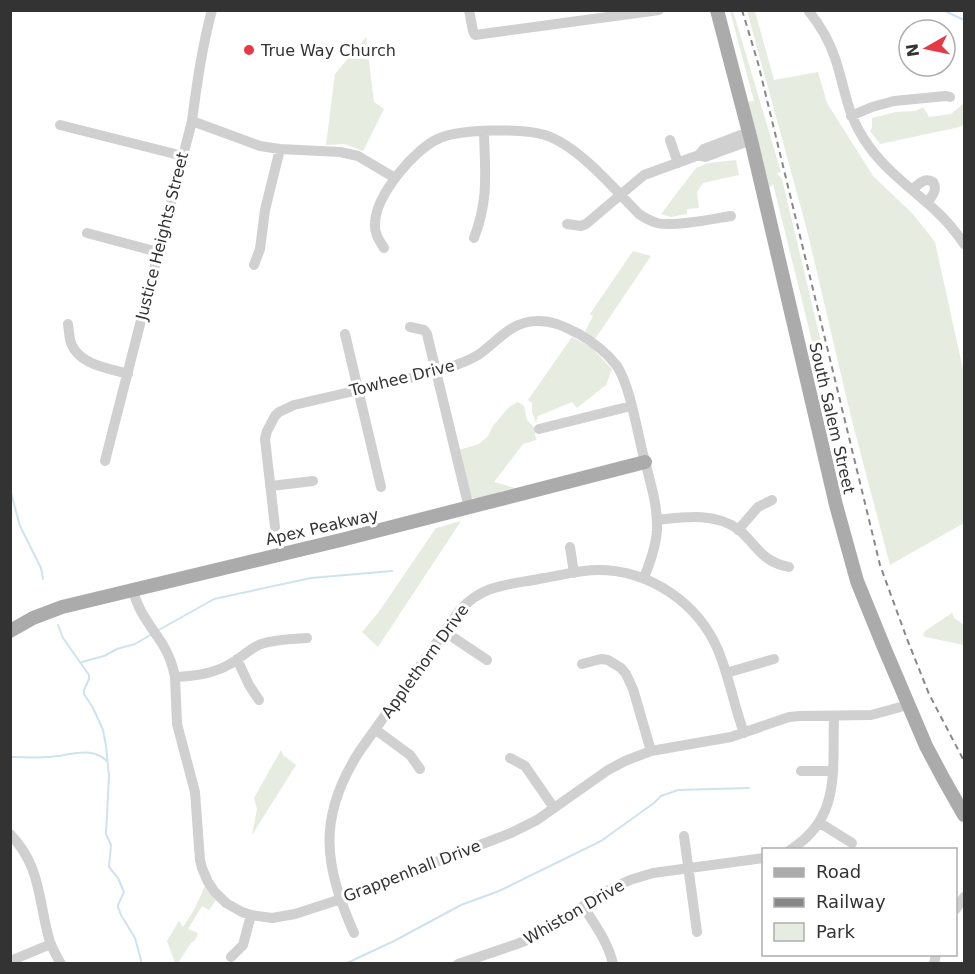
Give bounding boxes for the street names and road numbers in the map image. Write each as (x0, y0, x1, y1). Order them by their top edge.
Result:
street label: Justice Heights Street (132, 150, 192, 323)
street label: South Salem Street (805, 340, 859, 496)
street label: Towhee Drive (347, 356, 456, 400)
street label: Apex Peakway (264, 505, 380, 549)
street label: Applethorn Drive (377, 600, 473, 722)
street label: Grappenhall Drive (341, 836, 483, 906)
street label: Whiston Drive (520, 876, 628, 948)

